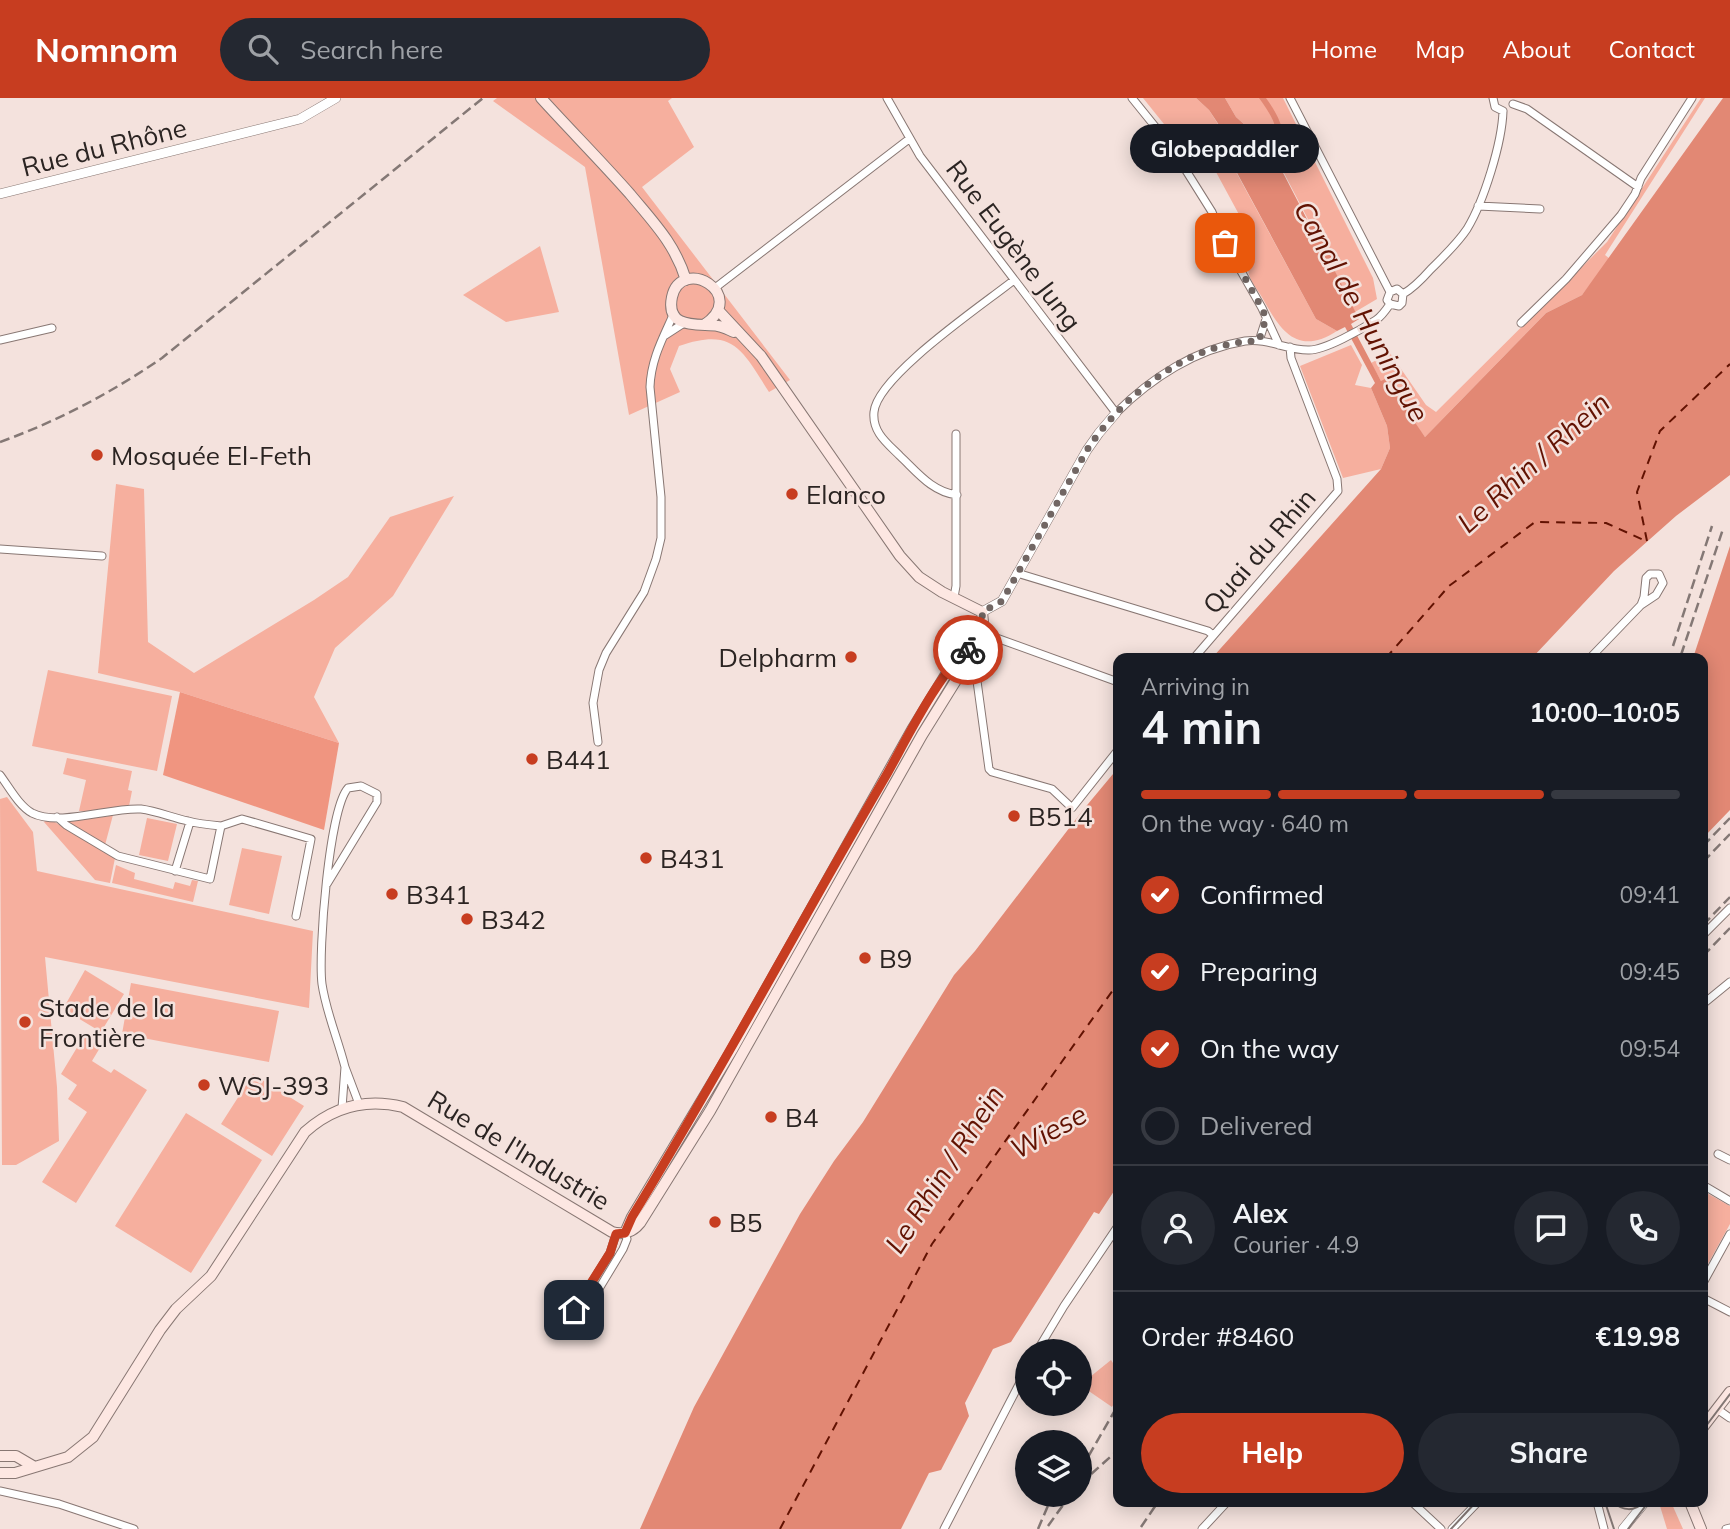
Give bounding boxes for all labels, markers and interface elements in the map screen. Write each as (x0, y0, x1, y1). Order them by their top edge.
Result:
search box (220, 18, 710, 81)
text: Nomnom (35, 29, 178, 70)
icon: search (244, 30, 282, 68)
text: Search here (300, 33, 443, 66)
text: Home (1311, 34, 1377, 64)
text: Map (1415, 34, 1465, 64)
text: About (1503, 34, 1571, 64)
text: Contact (1609, 34, 1695, 64)
street label: Rue du Rhône (18, 111, 190, 183)
callout: Globepaddler (1130, 124, 1320, 173)
text: Globepaddler (1150, 134, 1299, 163)
street label: Rue Eugène Jung (939, 153, 1089, 337)
water label: Canal de Huningue (1287, 194, 1437, 428)
pin (1195, 213, 1255, 273)
icon: bag (1206, 224, 1244, 262)
water label: Le Rhin / Rhein (1449, 384, 1617, 540)
place label: Mosquée El-Feth (111, 439, 312, 472)
marker: Mosquée El-Feth (89, 447, 105, 463)
place label: Elanco (806, 478, 886, 511)
street label: Quai du Rhin (1195, 481, 1323, 621)
marker: Elanco (784, 486, 800, 502)
courier (933, 615, 1003, 685)
icon: bike (949, 631, 987, 669)
place label: Delpharm (719, 641, 837, 674)
marker: Delpharm (843, 649, 859, 665)
text: Arriving in (1141, 672, 1250, 701)
text: 10:00–10:05 (1529, 696, 1680, 729)
text: 4 min (1141, 698, 1262, 756)
place label: B441 (546, 743, 610, 776)
marker: B441 (524, 751, 540, 767)
place label: B514 (1028, 800, 1092, 833)
marker: B514 (1006, 808, 1022, 824)
text: On the way · 640 m (1141, 809, 1349, 838)
place label: B431 (660, 842, 724, 875)
marker: B431 (638, 850, 654, 866)
icon: check (1141, 876, 1179, 914)
place label: B341 (406, 878, 470, 911)
text: Confirmed (1200, 878, 1324, 911)
text: 09:41 (1620, 880, 1680, 909)
marker: B341 (384, 886, 400, 902)
place label: B342 (481, 903, 545, 936)
marker: B342 (459, 911, 475, 927)
place label: B9 (879, 942, 912, 975)
marker: B9 (857, 950, 873, 966)
icon: check (1141, 953, 1179, 991)
text: Preparing (1200, 955, 1318, 988)
text: 09:45 (1620, 957, 1680, 986)
place label: Stade de la Frontière (39, 991, 175, 1054)
marker: Stade de la Frontière (17, 1014, 33, 1030)
icon: check (1141, 1030, 1179, 1068)
text: On the way (1200, 1032, 1339, 1065)
text: 09:54 (1620, 1034, 1680, 1063)
place label: WSJ-393 (218, 1069, 329, 1102)
marker: WSJ-393 (196, 1077, 212, 1093)
water label: Le Rhin / Rhein (877, 1078, 1011, 1260)
street label: Rue de l'Industrie (422, 1083, 616, 1217)
water label: Wiese (1004, 1096, 1092, 1166)
place label: B4 (785, 1101, 818, 1134)
marker: B4 (763, 1109, 779, 1125)
text: Delivered (1200, 1109, 1313, 1142)
button: person (1141, 1191, 1215, 1265)
button: chat (1514, 1191, 1588, 1265)
button: phone (1606, 1191, 1680, 1265)
text: Alex (1233, 1197, 1288, 1230)
place label: B5 (729, 1206, 762, 1239)
marker: B5 (707, 1214, 723, 1230)
text: Courier · 4.9 (1233, 1230, 1359, 1259)
pin (544, 1280, 604, 1340)
icon: home (555, 1291, 593, 1329)
text: Order #8460 (1141, 1320, 1294, 1353)
text: €19.98 (1596, 1320, 1680, 1353)
map controls (1015, 1339, 1092, 1507)
button: locate (1015, 1339, 1092, 1416)
button: Help (1141, 1413, 1404, 1493)
button: Share (1418, 1413, 1680, 1493)
button: layers (1015, 1430, 1092, 1507)

